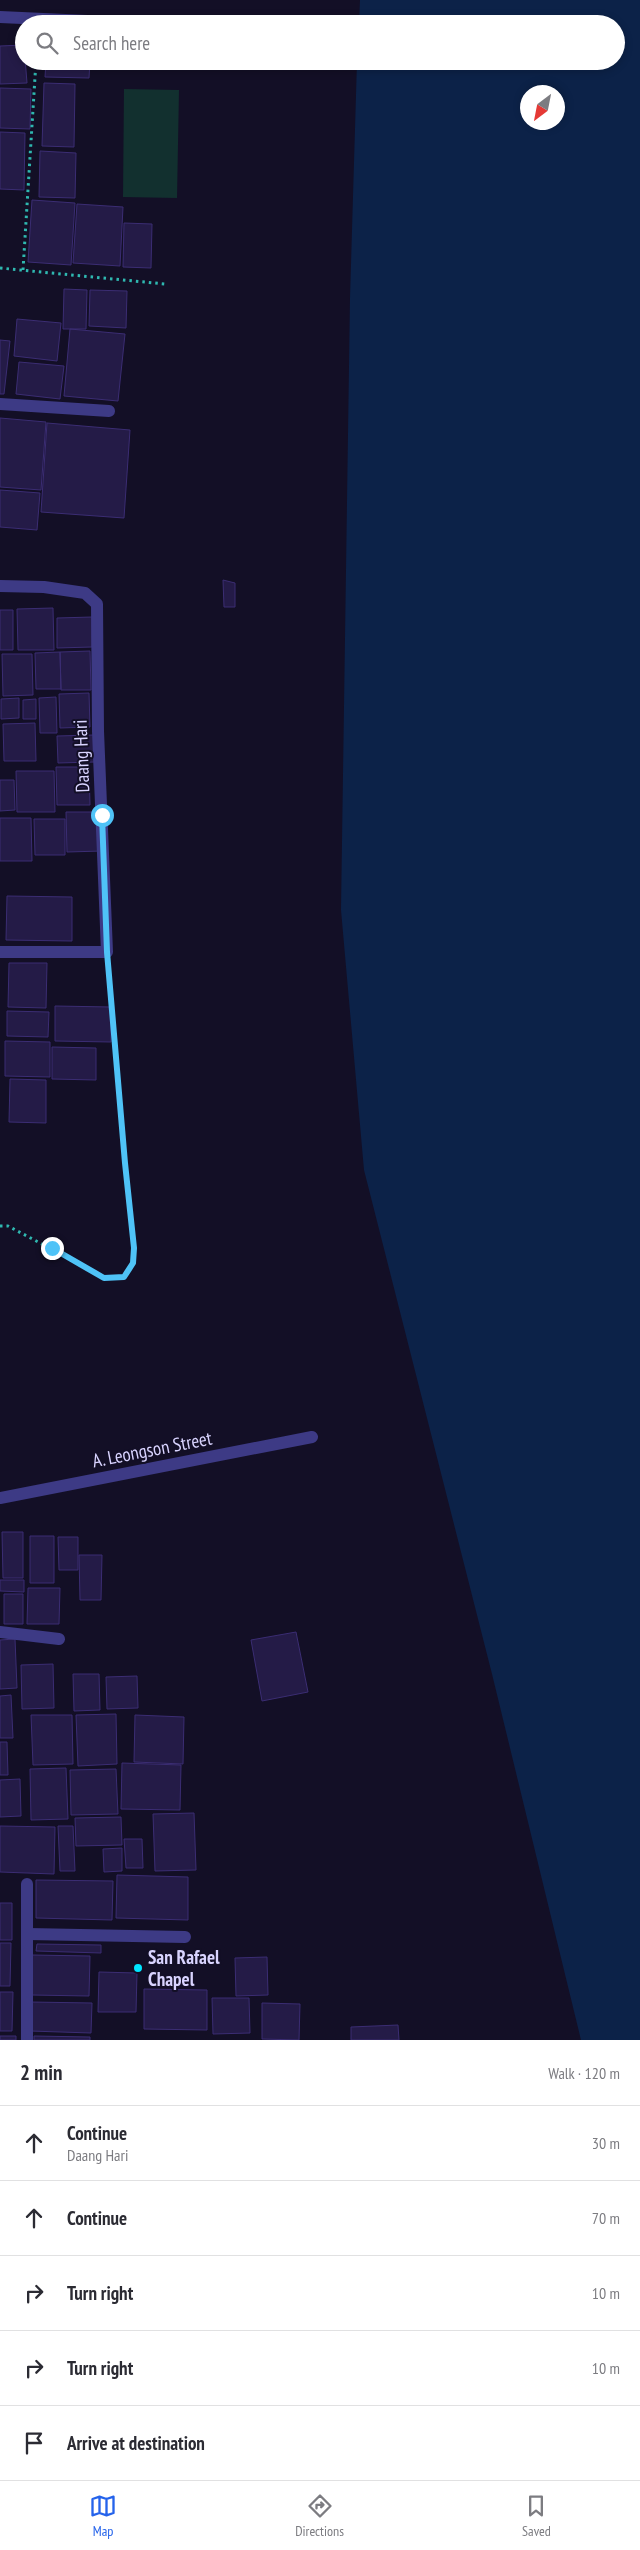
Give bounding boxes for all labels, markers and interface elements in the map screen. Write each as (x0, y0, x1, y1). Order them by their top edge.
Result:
search box (15, 15, 625, 70)
icon: search (33, 29, 61, 57)
text: Search here (73, 31, 150, 55)
north arrow (520, 85, 565, 130)
street label: Daang Hari (68, 719, 94, 793)
route start (91, 804, 114, 827)
route end (41, 1237, 64, 1260)
street label: A. Leongson Street (90, 1425, 215, 1472)
place label: San Rafael Chapel (148, 1945, 220, 1991)
marker: San Rafael Chapel (132, 1962, 144, 1974)
text: 2 min (20, 2059, 62, 2086)
text: Walk · 120 m (548, 2063, 620, 2083)
text: Continue (67, 2121, 127, 2145)
icon: ahead (20, 2129, 48, 2157)
text: 30 m (592, 2133, 620, 2153)
text: Daang Hari (67, 2145, 128, 2165)
icon: ahead (20, 2204, 48, 2232)
text: Continue (67, 2206, 127, 2230)
text: 70 m (592, 2208, 620, 2228)
icon: right (20, 2279, 48, 2307)
text: Turn right (67, 2281, 133, 2305)
text: 10 m (592, 2283, 620, 2303)
icon: right (20, 2354, 48, 2382)
text: Turn right (67, 2356, 133, 2380)
text: 10 m (592, 2358, 620, 2378)
icon: arrive (20, 2429, 48, 2457)
text: Arrive at destination (67, 2431, 205, 2455)
tab: Map (89, 2492, 117, 2540)
tab: Directions (295, 2492, 344, 2540)
tab: Saved (522, 2492, 551, 2540)

